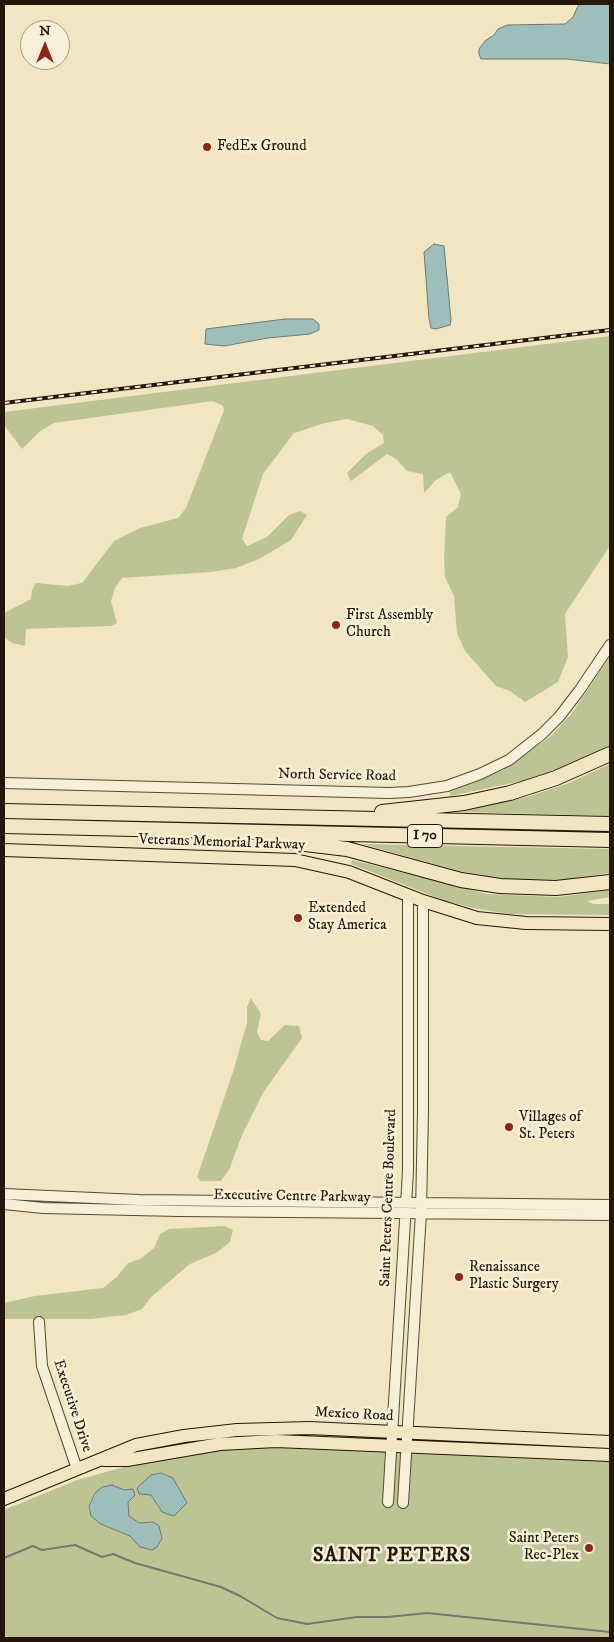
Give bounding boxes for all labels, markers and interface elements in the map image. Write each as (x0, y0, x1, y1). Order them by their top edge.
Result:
north arrow (20, 20, 70, 70)
text: N (39, 22, 51, 40)
place label: FedEx Ground (217, 138, 307, 156)
marker: FedEx Ground (201, 141, 213, 153)
place label: First Assembly Church (346, 607, 433, 642)
marker: First Assembly Church (330, 619, 342, 631)
street label: North Service Road (278, 766, 396, 786)
road number: I 70 (408, 824, 442, 848)
street label: Veterans Memorial Parkway (138, 831, 306, 855)
place label: Extended Stay America (308, 900, 387, 935)
marker: Extended Stay America (292, 912, 304, 924)
street label: Saint Peters Centre Boulevard (377, 1109, 401, 1287)
place label: Villages of St. Peters (519, 1109, 581, 1144)
marker: Villages of St. Peters (503, 1121, 515, 1133)
street label: Executive Centre Parkway (213, 1187, 371, 1207)
place label: Renaissance Plastic Surgery (469, 1259, 559, 1294)
marker: Renaissance Plastic Surgery (453, 1271, 465, 1283)
street label: Executive Drive (49, 1358, 95, 1454)
street label: Mexico Road (314, 1404, 394, 1426)
place label: Saint Peters Rec-Plex (509, 1530, 579, 1565)
marker: Saint Peters Rec-Plex (583, 1542, 595, 1554)
district label: SAINT PETERS (311, 1545, 473, 1569)

